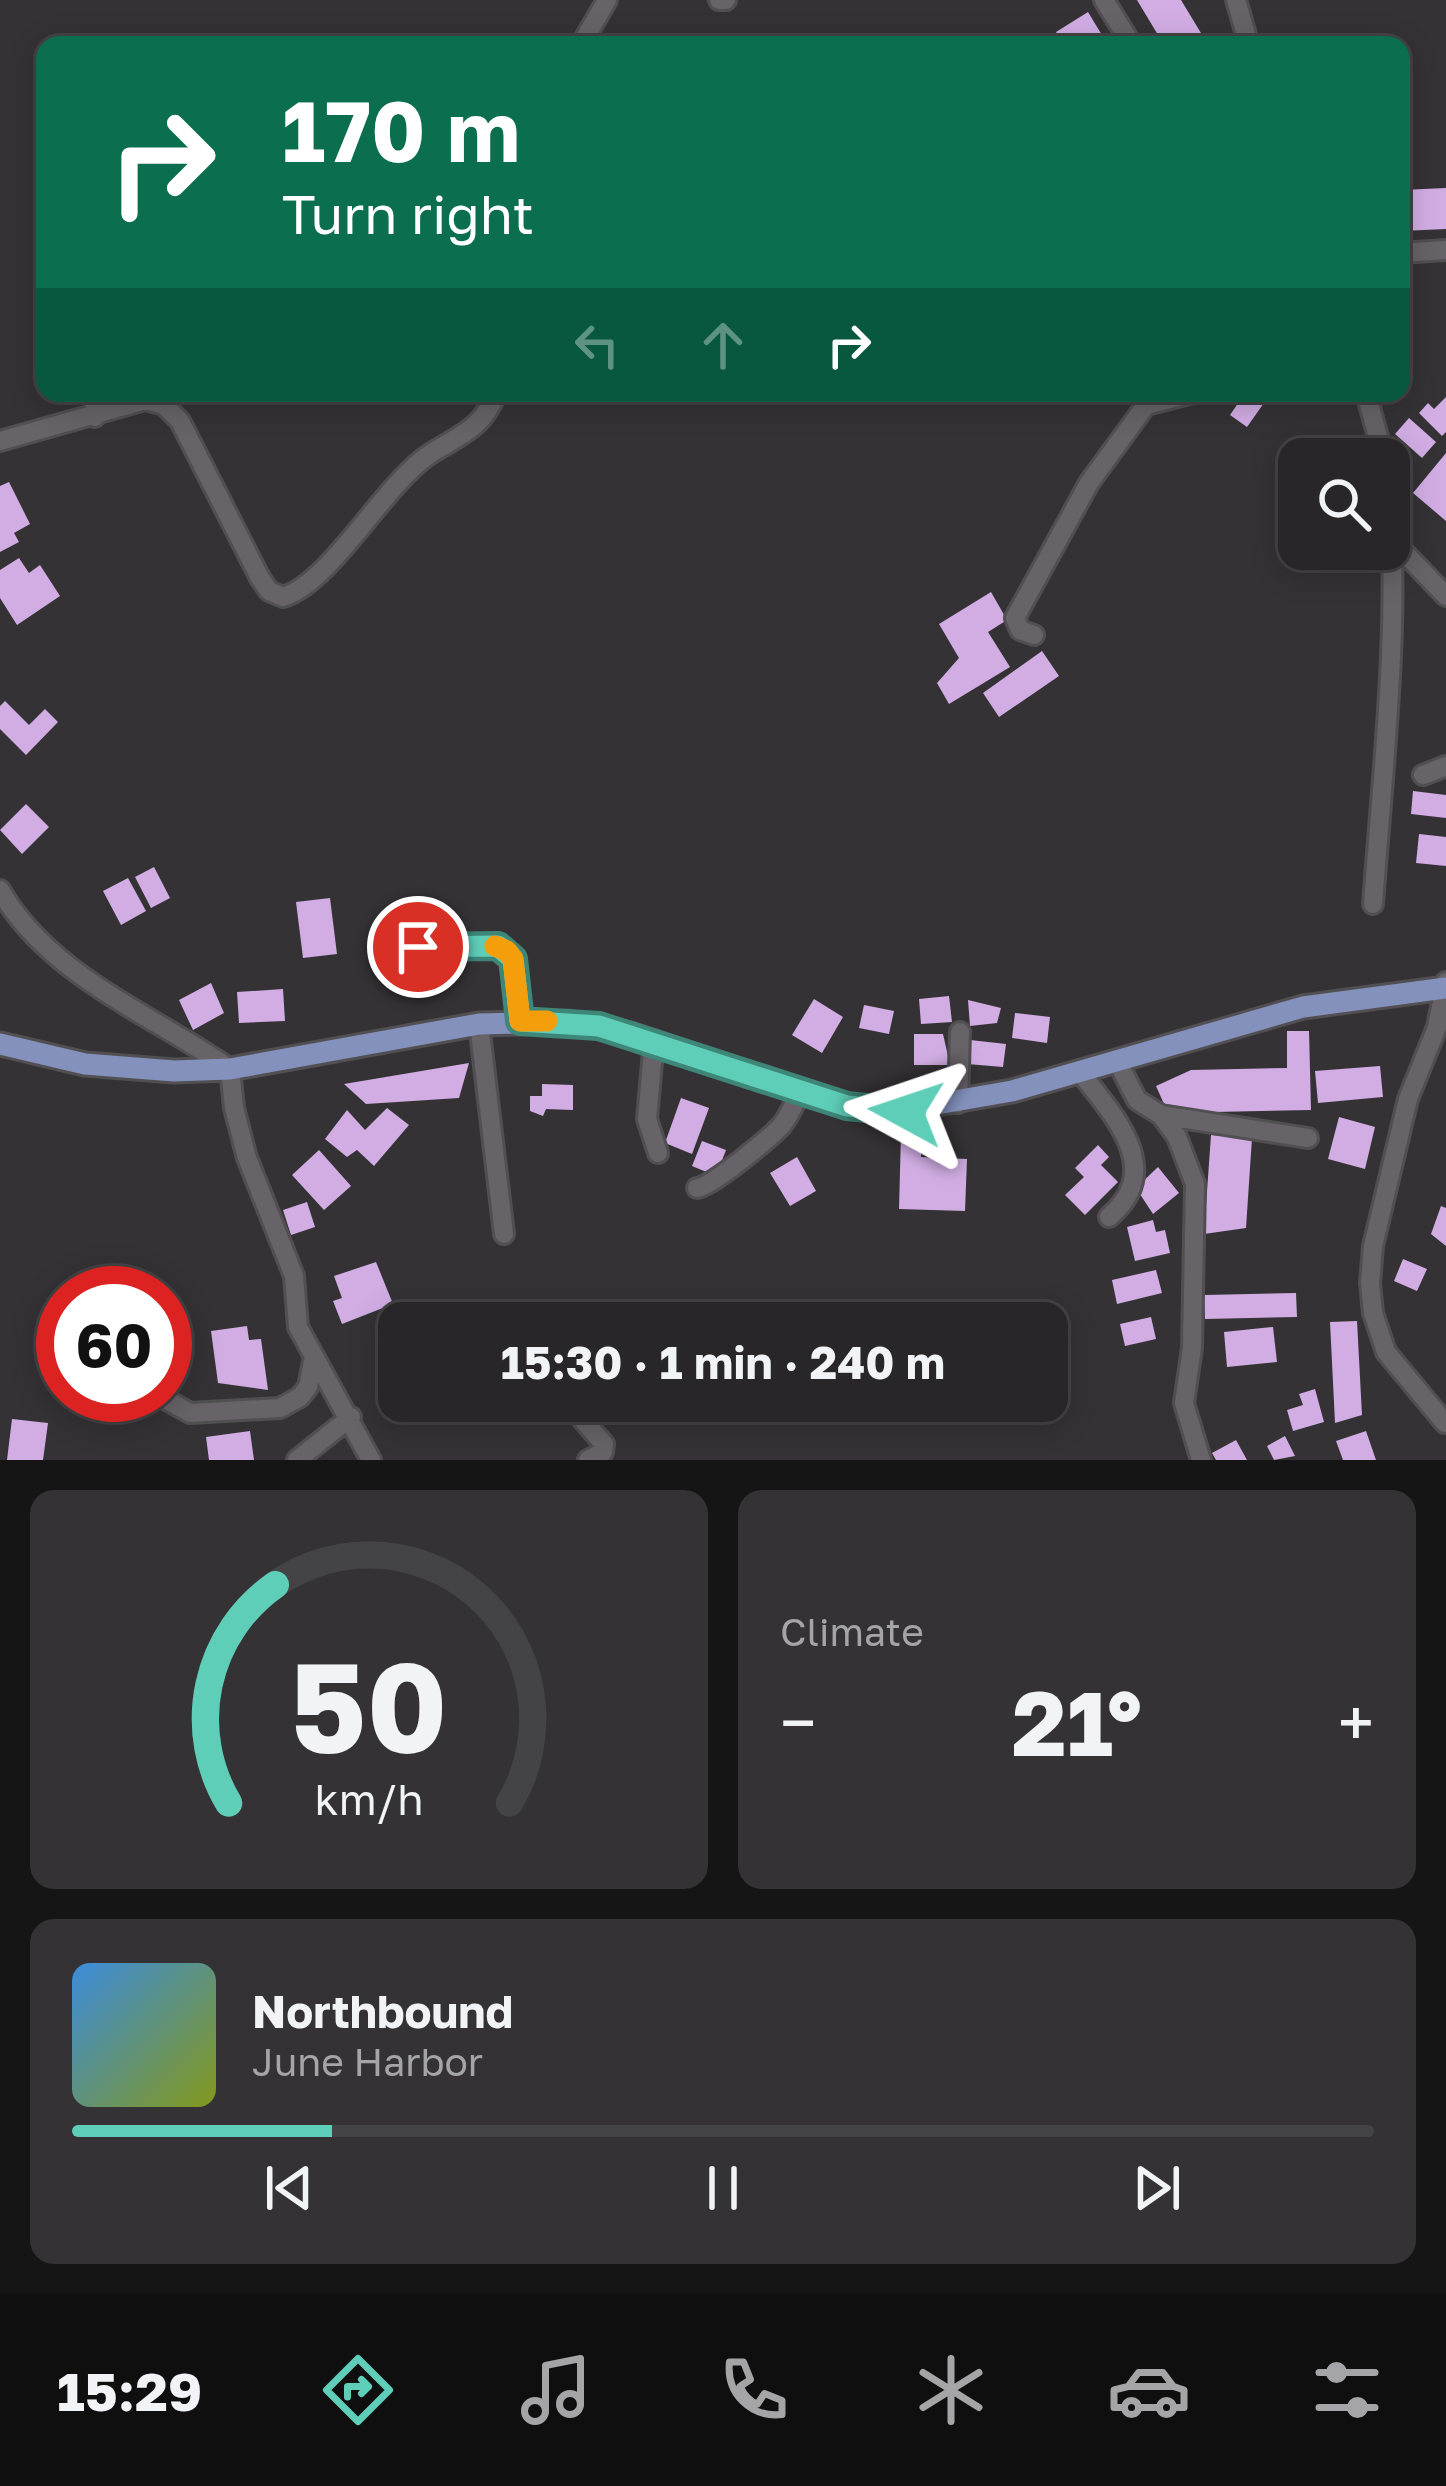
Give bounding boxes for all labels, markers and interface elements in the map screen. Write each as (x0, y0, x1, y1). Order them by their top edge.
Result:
text: 170 m (282, 80, 520, 180)
icon: right (84, 84, 240, 240)
text: Turn right (282, 181, 534, 246)
icon: left (564, 312, 630, 378)
icon: ahead (690, 312, 756, 378)
icon: right (816, 312, 882, 378)
map controls (1278, 438, 1410, 570)
button: search (1278, 438, 1410, 570)
pin (367, 896, 469, 998)
icon: arrive (385, 914, 451, 980)
position arrow (843, 1049, 969, 1175)
speed limit sign: 60 (36, 1266, 192, 1422)
text: 15:30 · 1 min · 240 m (501, 1335, 945, 1389)
text: Climate (780, 1608, 924, 1655)
text: 50 (290, 1630, 448, 1779)
text: 21° (1012, 1668, 1142, 1776)
text: − (780, 1682, 816, 1762)
text: + (1338, 1682, 1374, 1762)
text: km/h (314, 1772, 424, 1823)
text: Northbound (252, 1984, 513, 2038)
text: June Harbor (252, 2038, 483, 2085)
icon: previous (256, 2155, 322, 2221)
icon: pause (690, 2155, 756, 2221)
icon: next (1124, 2155, 1190, 2221)
icon: directions (316, 2348, 400, 2432)
icon: music (514, 2348, 598, 2432)
icon: phone (712, 2348, 796, 2432)
icon: climate (909, 2348, 993, 2432)
icon: car (1107, 2348, 1191, 2432)
icon: filters (1305, 2348, 1389, 2432)
text: 15:29 (57, 2358, 202, 2423)

